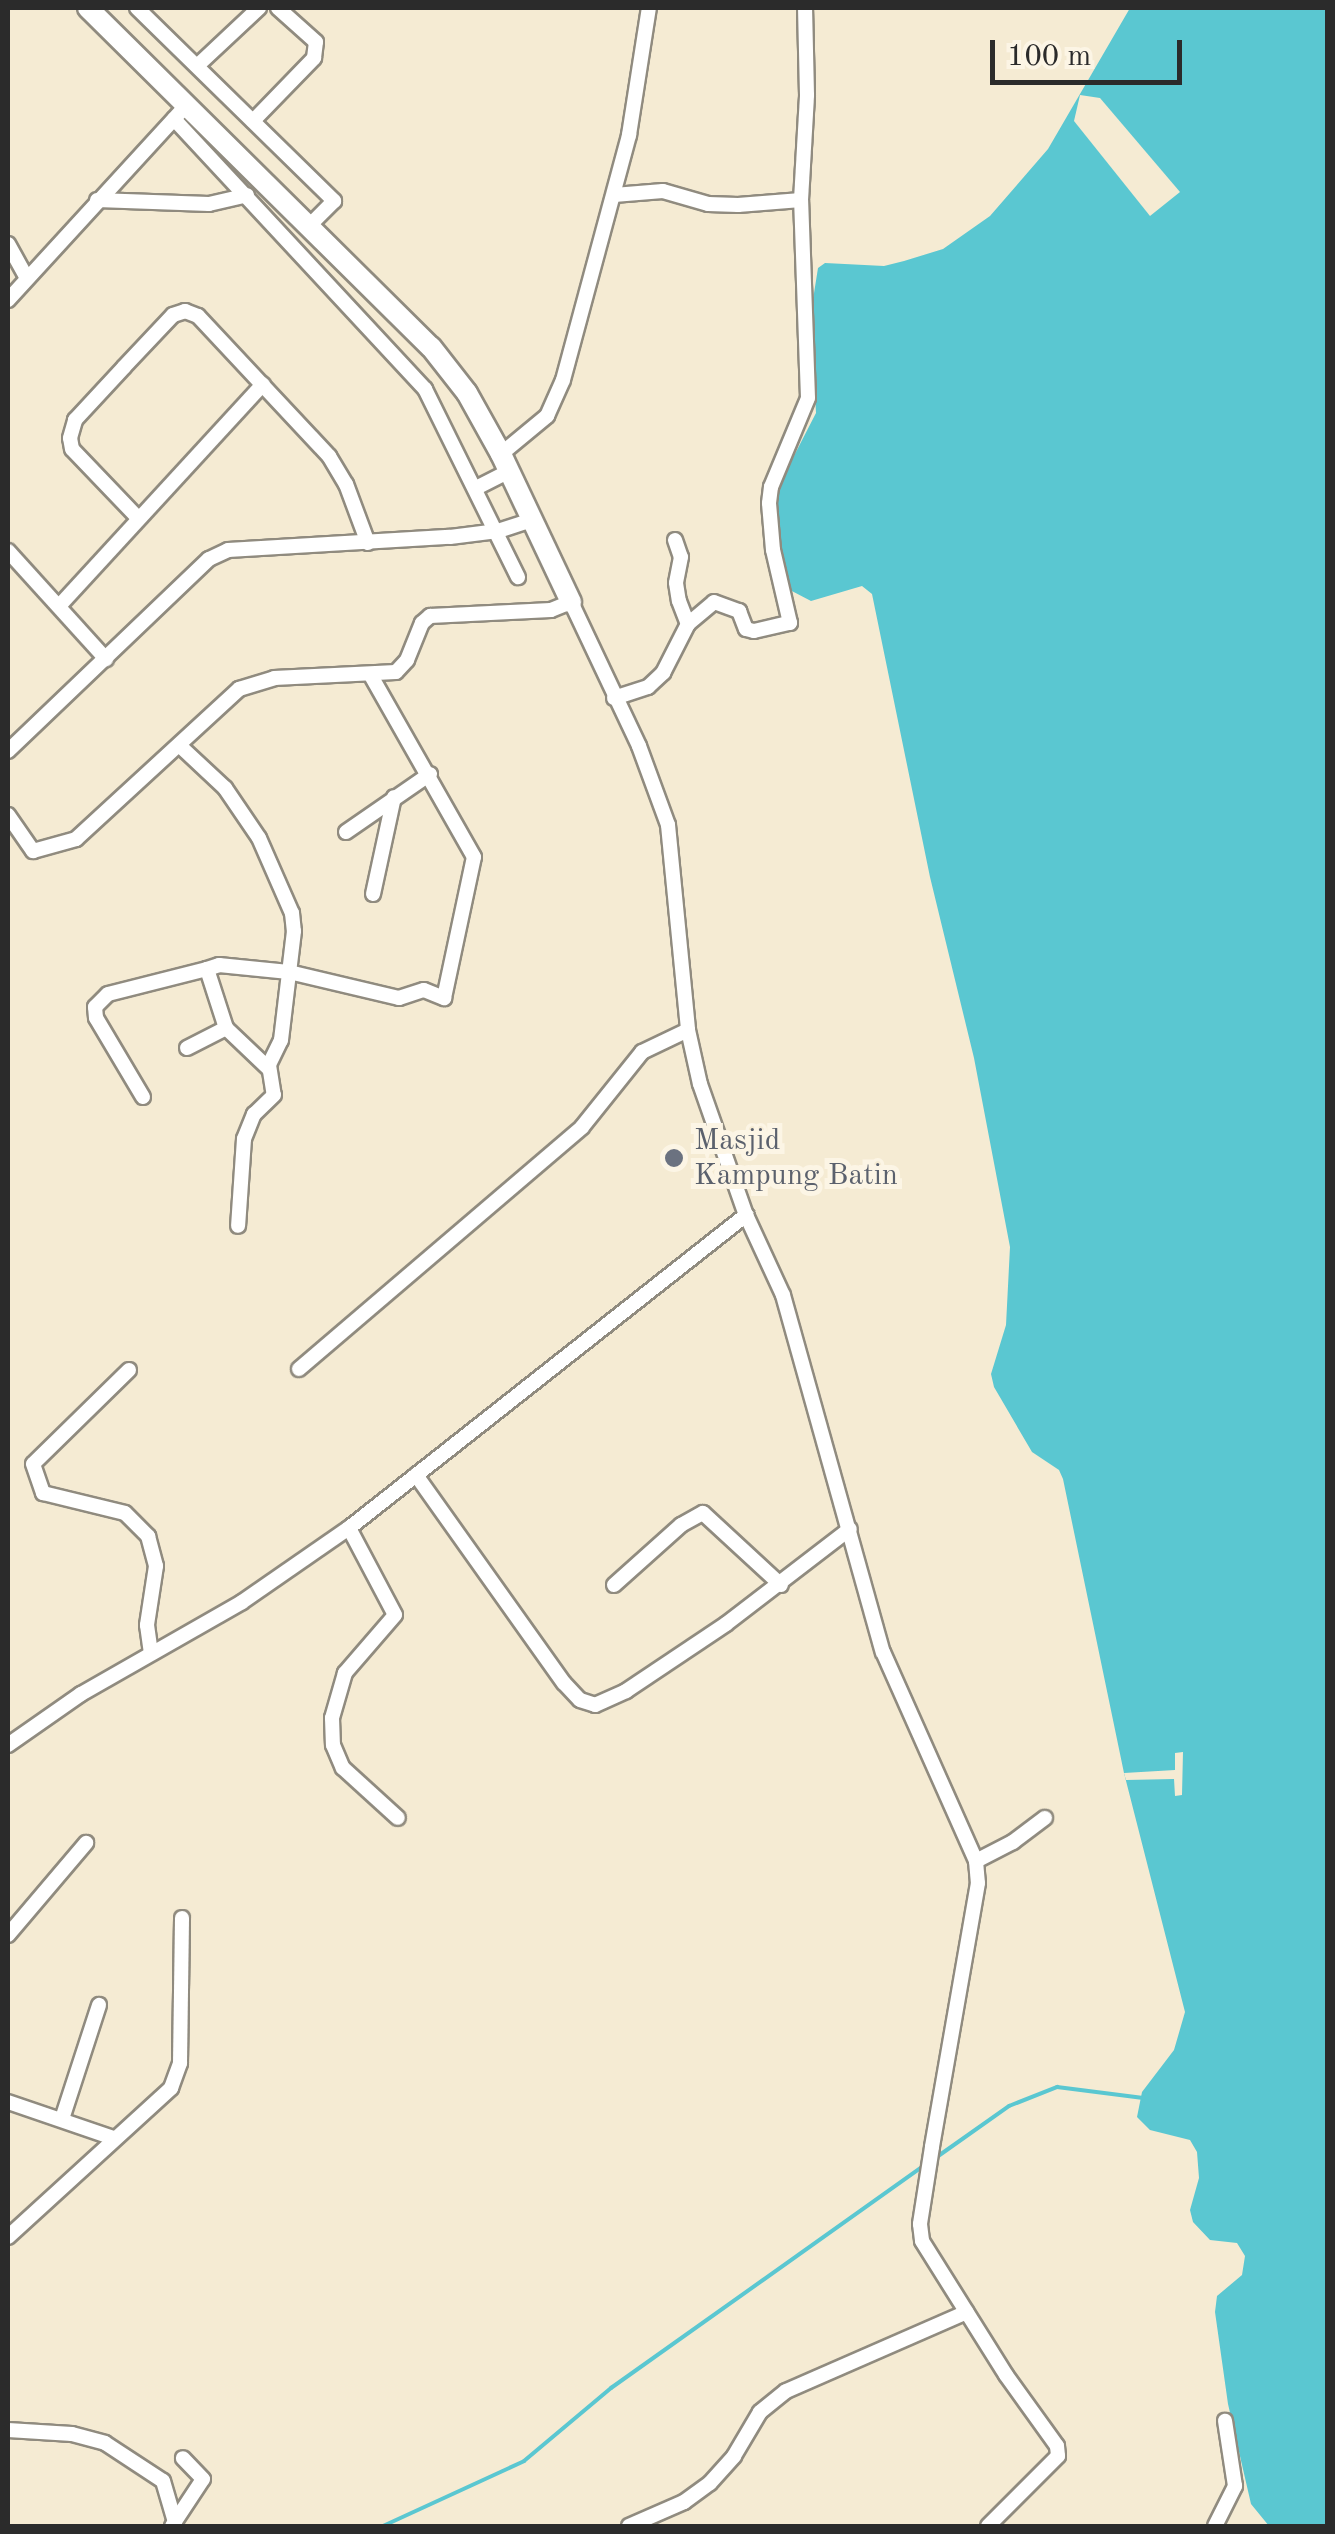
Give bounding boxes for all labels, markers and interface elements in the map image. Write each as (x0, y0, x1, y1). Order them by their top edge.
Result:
scale bar (995, 20, 1188, 82)
text: 100 m (1007, 42, 1091, 72)
place label: Masjid Kampung Batin (694, 1123, 898, 1194)
marker: Masjid Kampung Batin (663, 1147, 685, 1169)

